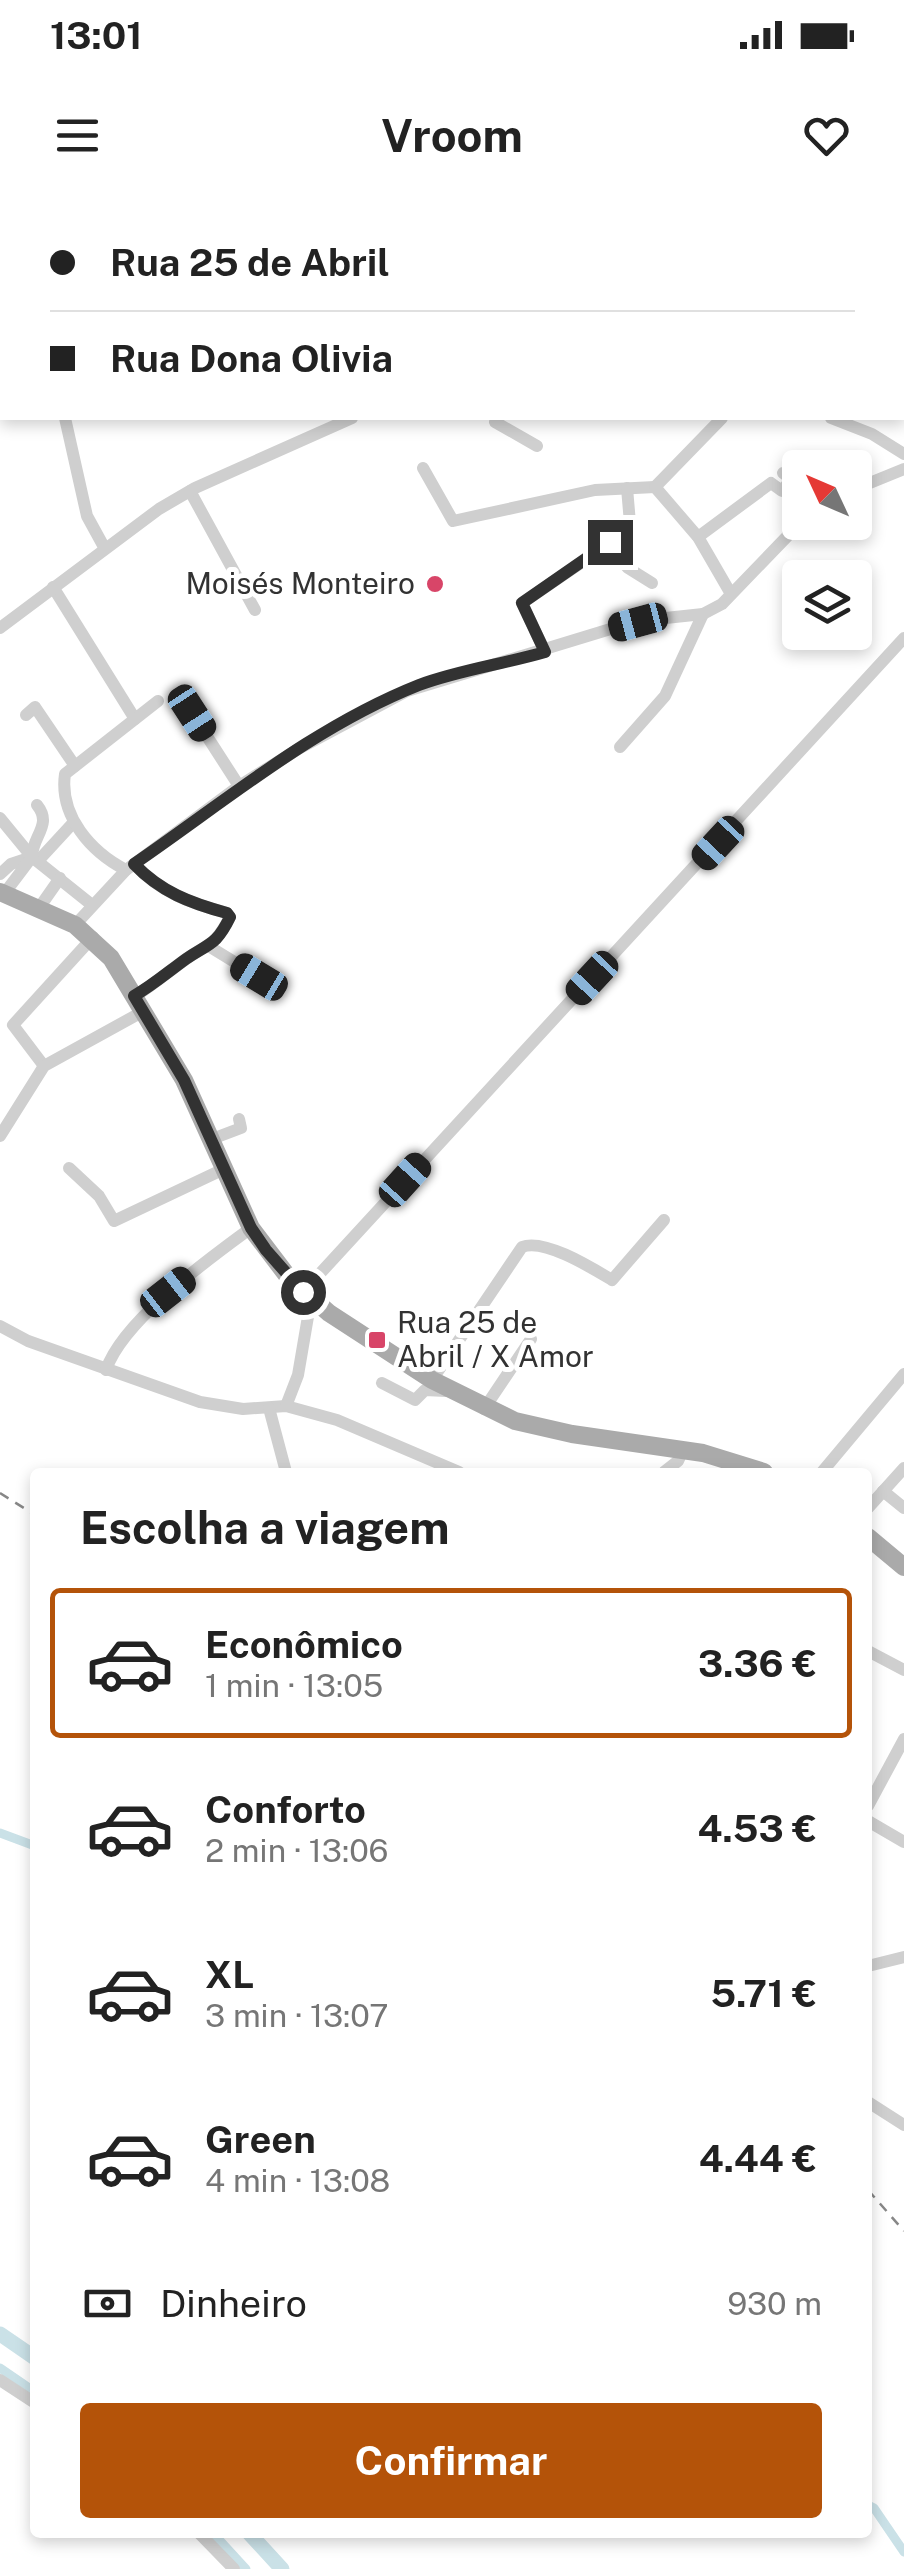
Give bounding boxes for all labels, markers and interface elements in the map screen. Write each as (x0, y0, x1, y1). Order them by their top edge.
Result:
text: 13:01 (50, 13, 143, 58)
icon: menu (50, 108, 105, 163)
icon: heart (799, 108, 854, 163)
text: Vroom (381, 109, 523, 162)
text: Rua 25 de Abril (110, 240, 390, 285)
text: Rua Dona Olivia (110, 336, 393, 381)
north arrow (782, 450, 872, 540)
map controls (782, 450, 872, 650)
route end (588, 520, 633, 565)
button: layers (782, 560, 872, 650)
place label: Moisés Monteiro (185, 565, 415, 601)
marker: Moisés Monteiro (424, 573, 446, 595)
car (605, 600, 671, 644)
car (163, 680, 221, 746)
car (687, 811, 749, 875)
car (561, 946, 623, 1010)
car (226, 949, 292, 1005)
car (374, 1148, 436, 1212)
car (135, 1262, 201, 1322)
route start (281, 1270, 326, 1315)
place label: Rua 25 de Abril / X Amor (397, 1304, 594, 1374)
marker: Rua 25 de Abril / X Amor (366, 1329, 388, 1351)
text: Escolha a viagem (80, 1501, 450, 1554)
icon: car (85, 1618, 175, 1708)
text: Econômico (205, 1622, 403, 1667)
text: 3.36 € (698, 1641, 817, 1686)
text: 1 min · 13:05 (205, 1667, 383, 1704)
icon: car (85, 1783, 175, 1873)
text: Conforto (205, 1787, 366, 1832)
text: 4.53 € (698, 1806, 817, 1851)
text: 2 min · 13:06 (205, 1832, 389, 1869)
icon: car (85, 1948, 175, 2038)
text: XL (205, 1952, 254, 1997)
text: 5.71 € (710, 1971, 817, 2016)
text: 3 min · 13:07 (205, 1997, 389, 2034)
icon: car (85, 2113, 175, 2203)
text: Green (205, 2117, 316, 2162)
text: 4.44 € (699, 2136, 817, 2181)
text: 4 min · 13:08 (205, 2162, 390, 2199)
icon: cash (80, 2276, 135, 2331)
text: Dinheiro (160, 2281, 307, 2326)
text: 930 m (727, 2285, 822, 2322)
button: Confirmar (80, 2403, 822, 2518)

